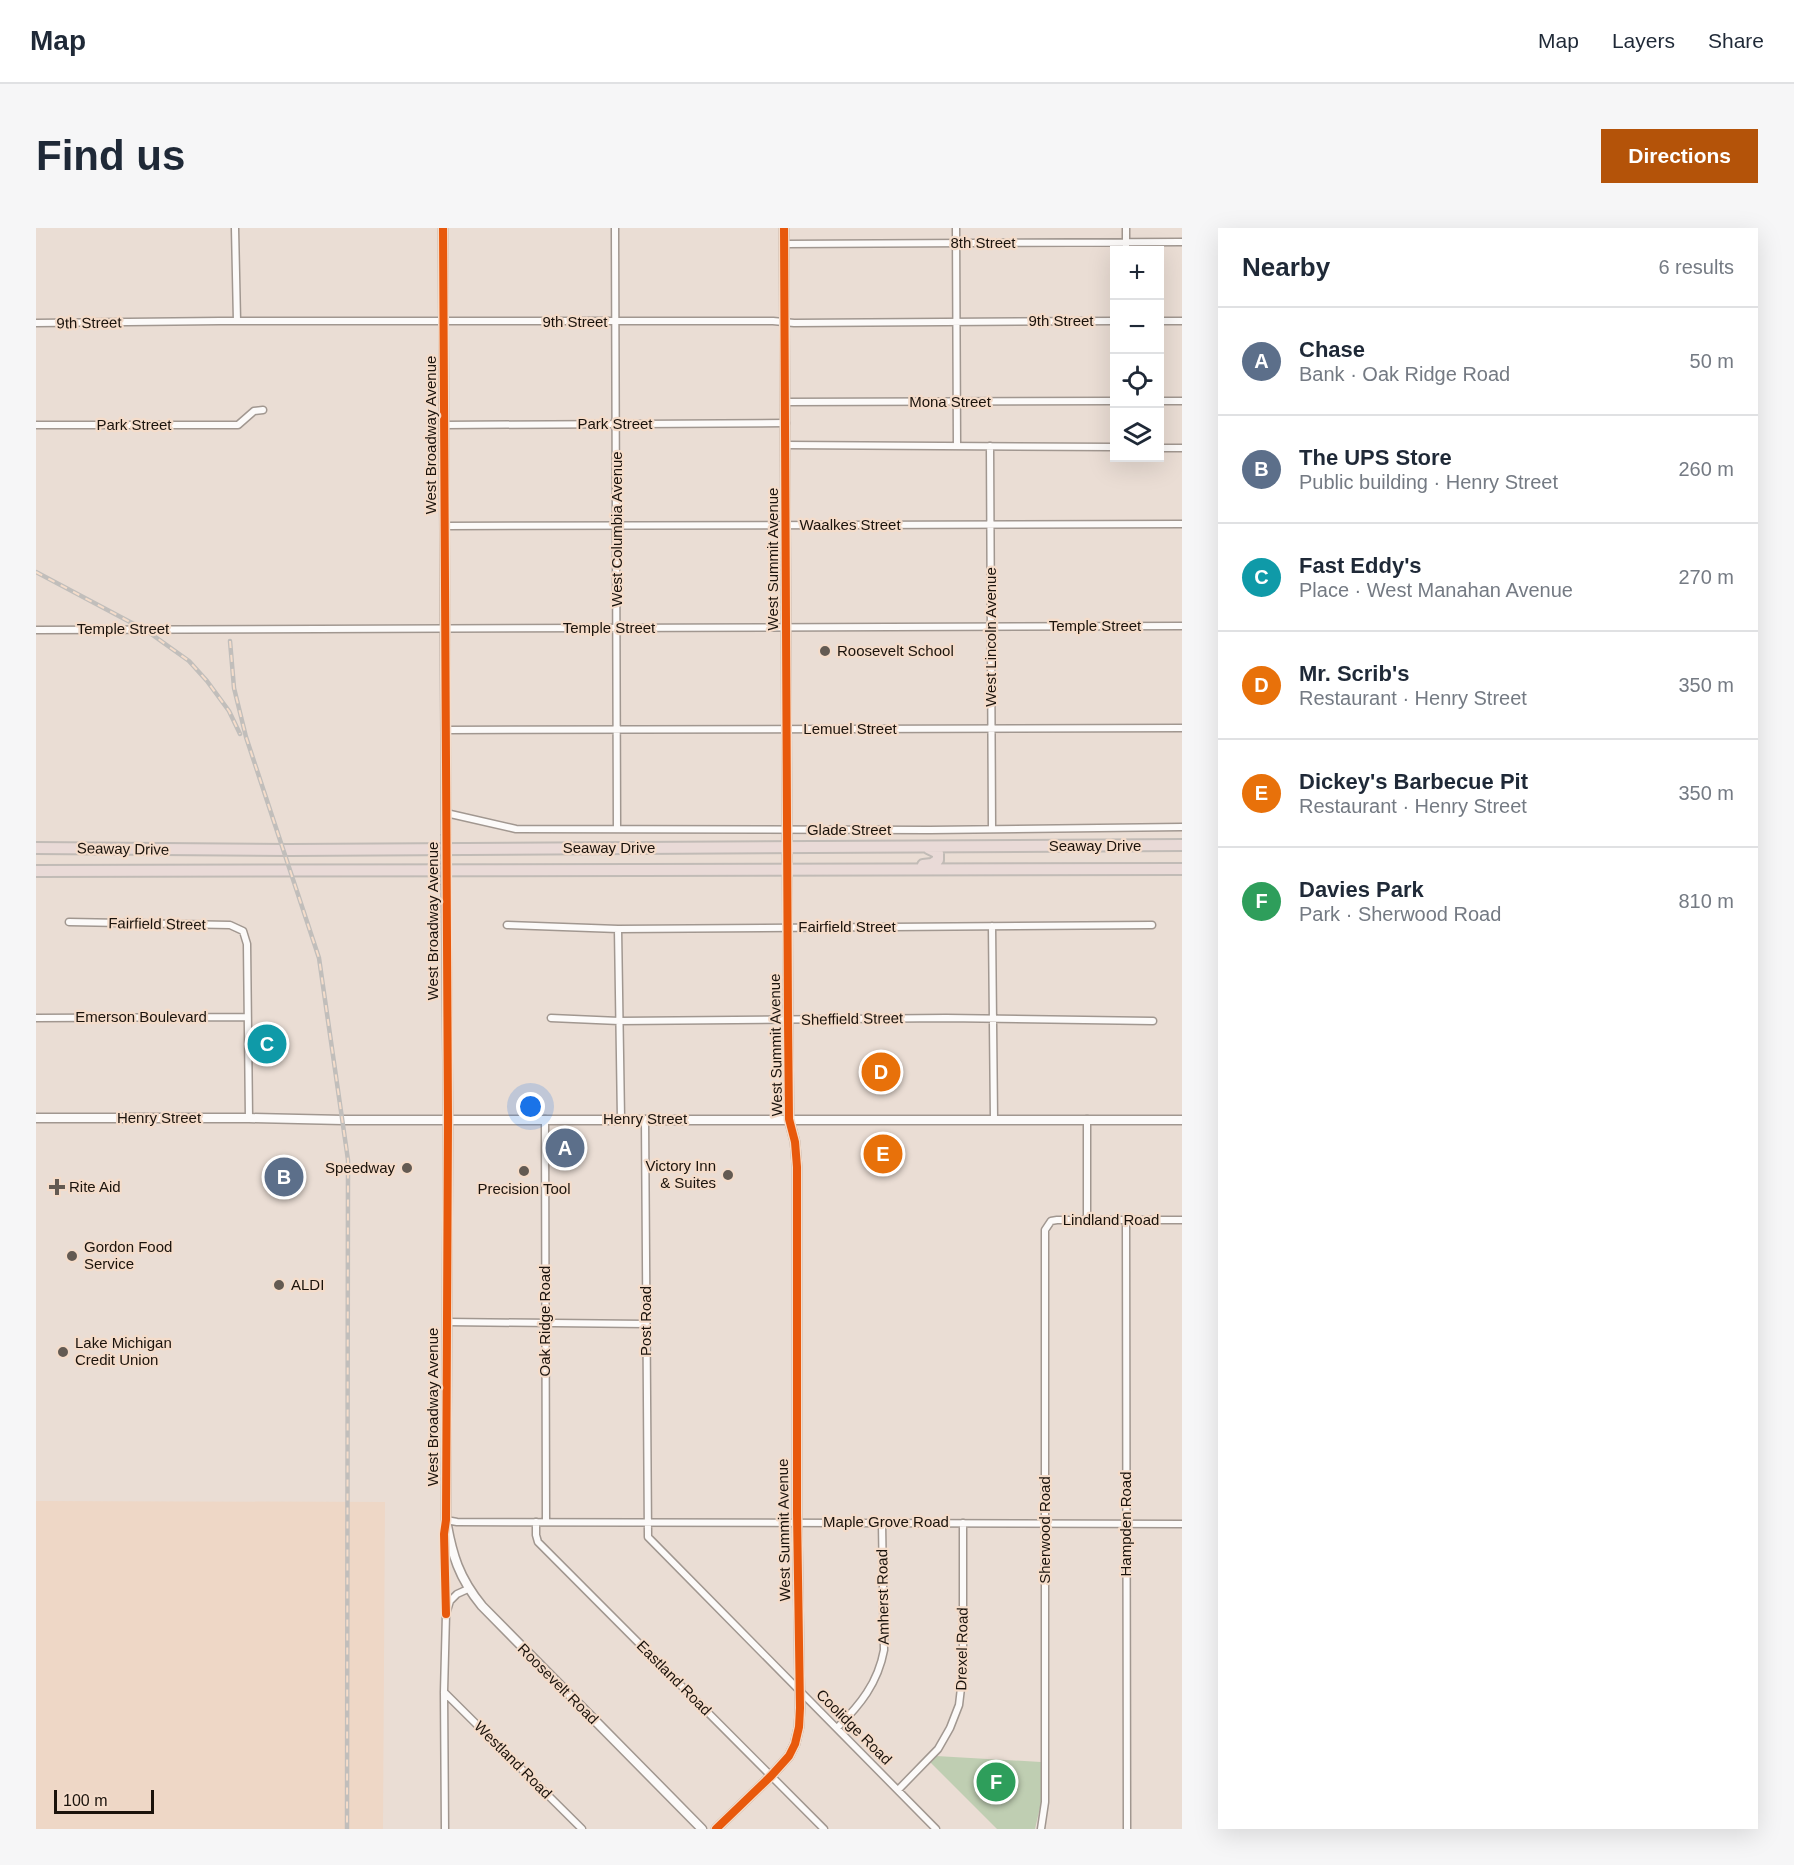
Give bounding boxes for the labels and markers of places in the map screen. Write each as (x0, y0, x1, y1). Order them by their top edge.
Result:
place label: Roosevelt School (837, 642, 954, 659)
marker: Roosevelt School (818, 644, 832, 658)
pin: C (248, 1022, 286, 1066)
pin: D (862, 1050, 900, 1094)
pin: A (546, 1126, 584, 1170)
pin: E (864, 1132, 902, 1176)
pin: B (264, 1154, 304, 1200)
place label: Victory Inn & Suites (645, 1157, 716, 1191)
place label: Speedway (325, 1159, 395, 1176)
marker: Speedway (400, 1161, 414, 1175)
marker: Precision Tool (517, 1164, 531, 1178)
marker: Victory Inn & Suites (721, 1168, 735, 1182)
place label: Rite Aid (69, 1178, 121, 1195)
marker: Rite Aid (50, 1180, 64, 1194)
place label: Precision Tool (477, 1180, 571, 1197)
place label: Gordon Food Service (84, 1238, 172, 1272)
marker: Gordon Food Service (65, 1249, 79, 1263)
place label: ALDI (291, 1276, 324, 1293)
marker: ALDI (272, 1278, 286, 1292)
place label: Lake Michigan Credit Union (75, 1334, 172, 1368)
marker: Lake Michigan Credit Union (56, 1345, 70, 1359)
pin: F (976, 1760, 1016, 1804)

